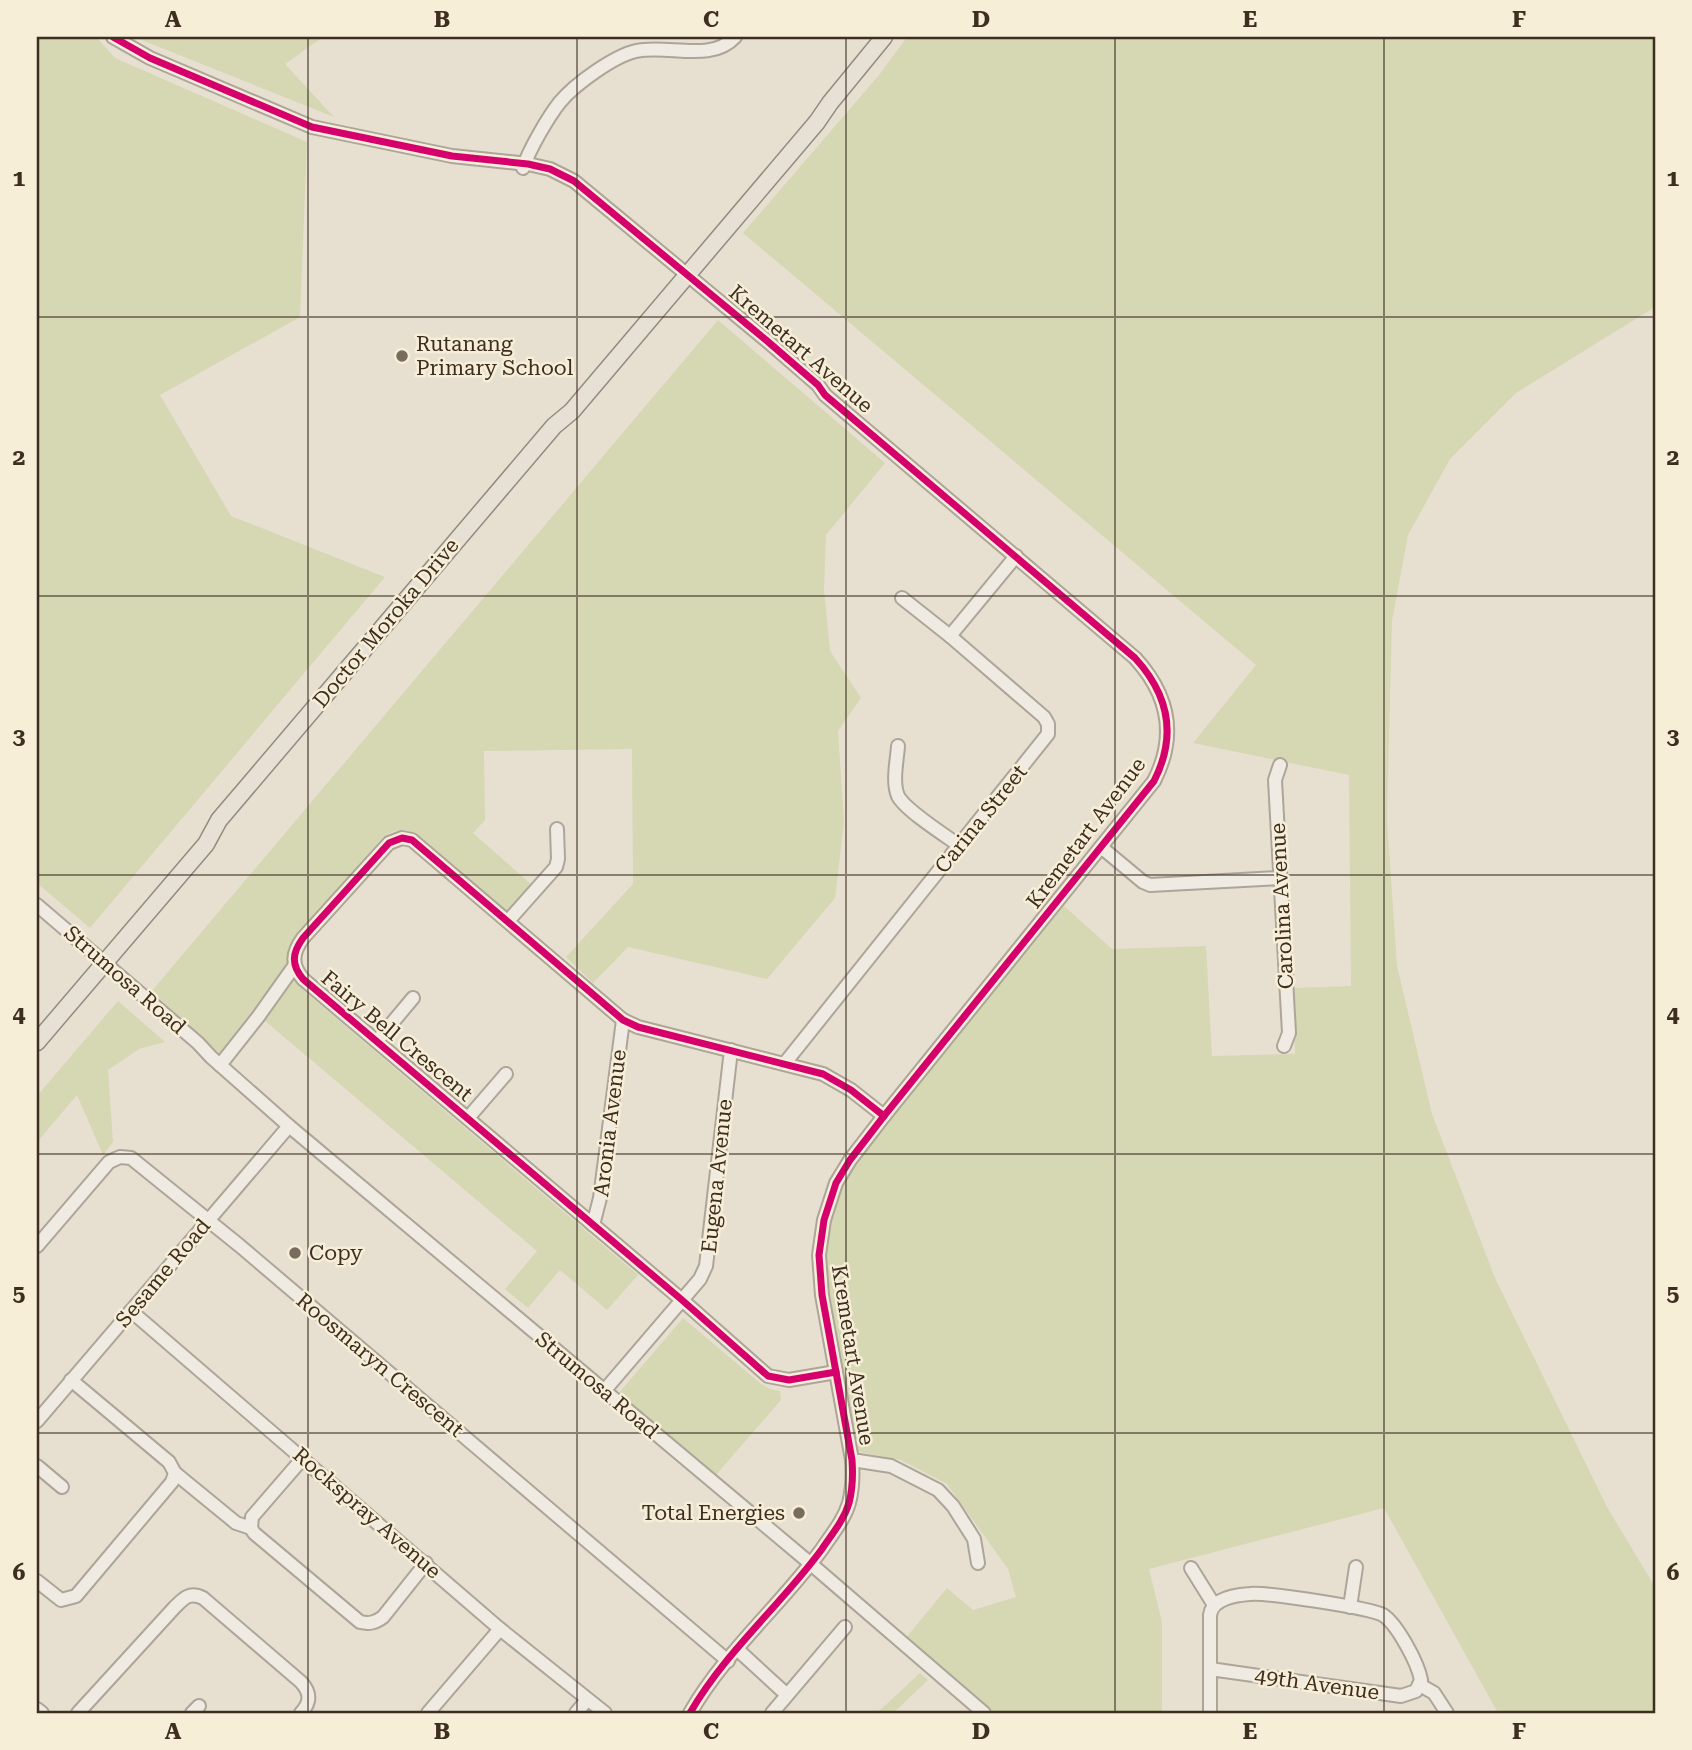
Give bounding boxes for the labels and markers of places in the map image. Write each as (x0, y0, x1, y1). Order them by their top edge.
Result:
place label: Rutanang Primary School (416, 332, 574, 380)
marker: Rutanang Primary School (394, 348, 410, 364)
place label: Copy (309, 1241, 363, 1265)
marker: Copy (287, 1245, 303, 1261)
place label: Total Energies (642, 1501, 785, 1525)
marker: Total Energies (791, 1505, 807, 1521)

